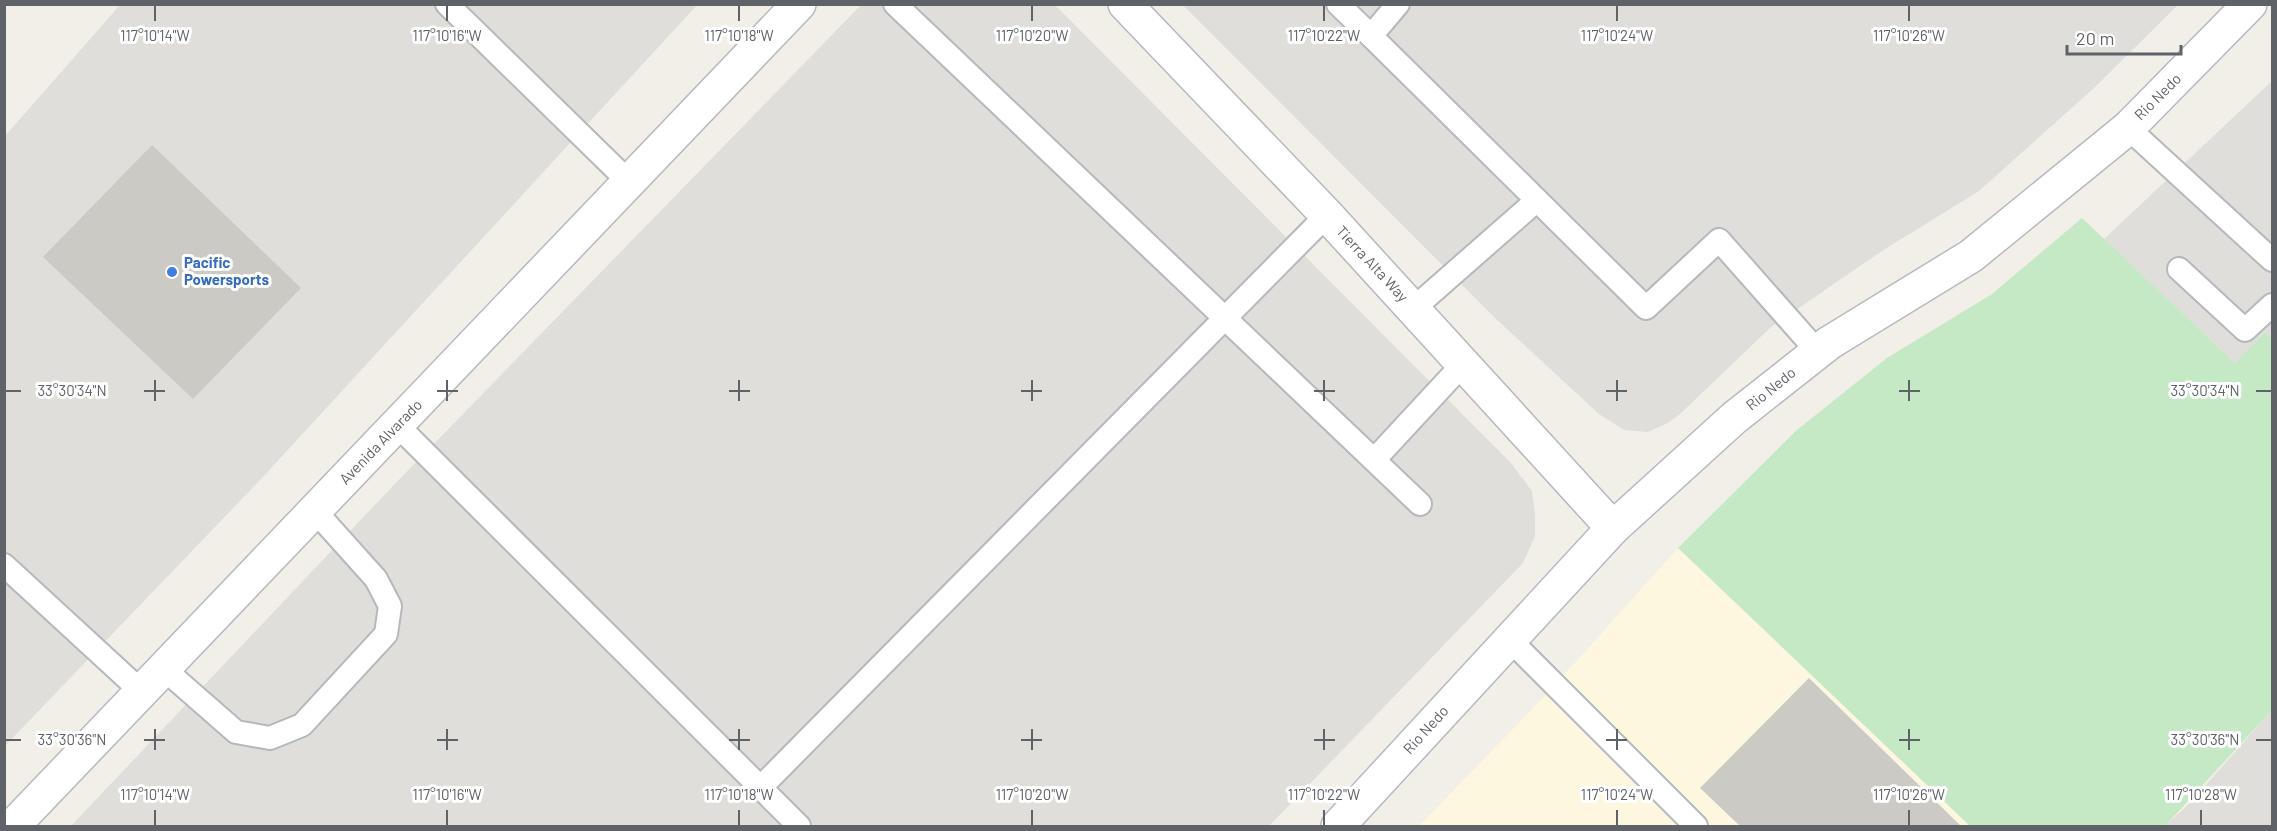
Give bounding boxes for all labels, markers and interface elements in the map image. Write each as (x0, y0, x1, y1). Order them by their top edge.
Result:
scale bar (2067, 18, 2181, 56)
text: 117°10'14"W (120, 26, 190, 44)
text: 117°10'16"W (412, 26, 482, 44)
text: 117°10'18"W (704, 26, 774, 44)
text: 117°10'20"W (996, 26, 1068, 44)
text: 117°10'22"W (1288, 26, 1360, 44)
text: 117°10'24"W (1581, 26, 1653, 44)
text: 117°10'26"W (1873, 26, 1945, 44)
text: 20 m (2076, 27, 2114, 49)
street label: Rio Nedo (2130, 69, 2184, 123)
street label: Tierra Alta Way (1333, 222, 1413, 305)
place label: Pacific Powersports (184, 253, 269, 288)
marker: Pacific Powersports (165, 265, 179, 279)
street label: Rio Nedo (1742, 363, 1799, 414)
text: 33°30'34"N (37, 381, 107, 399)
text: 33°30'34"N (2170, 381, 2240, 399)
street label: Avenida Alvarado (335, 395, 425, 487)
street label: Rio Nedo (1399, 702, 1452, 757)
text: 33°30'36"N (38, 730, 106, 748)
text: 33°30'36"N (2171, 730, 2239, 748)
text: 117°10'14"W (120, 785, 190, 803)
text: 117°10'16"W (412, 785, 482, 803)
text: 117°10'18"W (704, 785, 774, 803)
text: 117°10'20"W (996, 785, 1068, 803)
text: 117°10'22"W (1288, 785, 1360, 803)
text: 117°10'24"W (1581, 785, 1653, 803)
text: 117°10'26"W (1873, 785, 1945, 803)
text: 117°10'28"W (2165, 785, 2237, 803)

